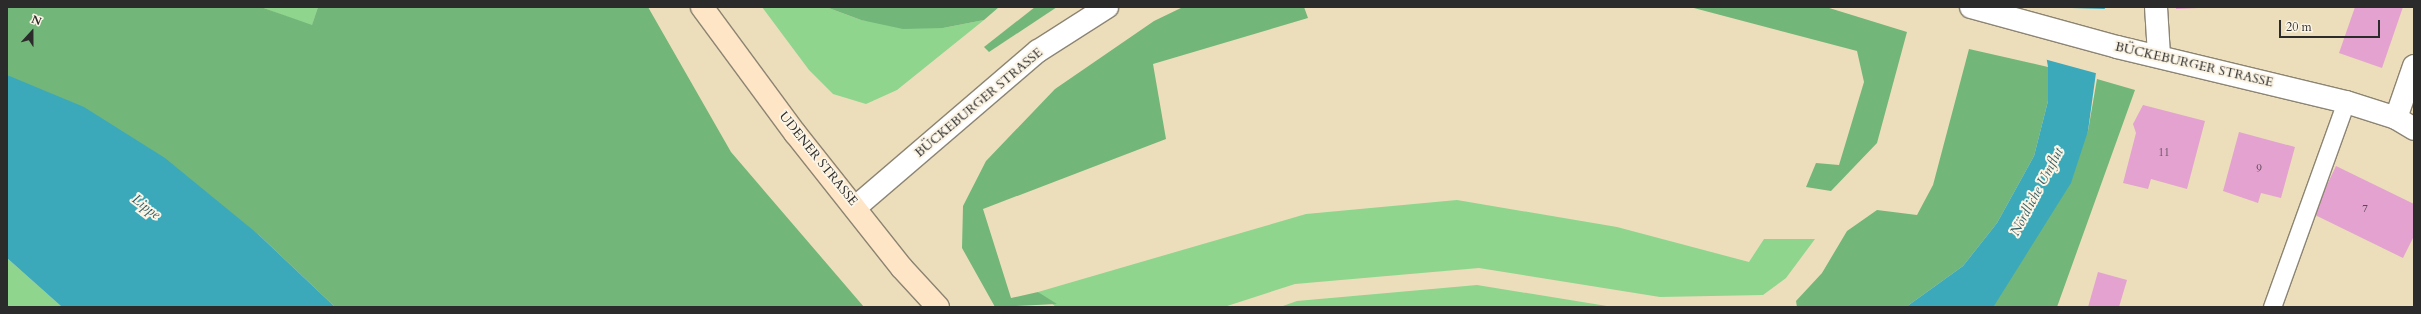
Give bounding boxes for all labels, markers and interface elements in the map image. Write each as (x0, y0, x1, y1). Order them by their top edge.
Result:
north arrow (12, 12, 52, 52)
text: N (29, 12, 44, 29)
scale bar (2281, 12, 2382, 38)
text: 20 m (2286, 19, 2312, 35)
street label: BÜCKEBURGER STRASSE (2113, 39, 2275, 91)
street label: BÜCKEBURGER STRASSE (912, 45, 1046, 161)
street label: UDENER STRASSE (775, 109, 861, 209)
water label: Nördliche Umflut (2007, 145, 2067, 239)
house number: 11 (2158, 146, 2170, 160)
house number: 9 (2256, 162, 2262, 176)
water label: Lippe (129, 191, 163, 223)
house number: 7 (2362, 202, 2368, 216)

